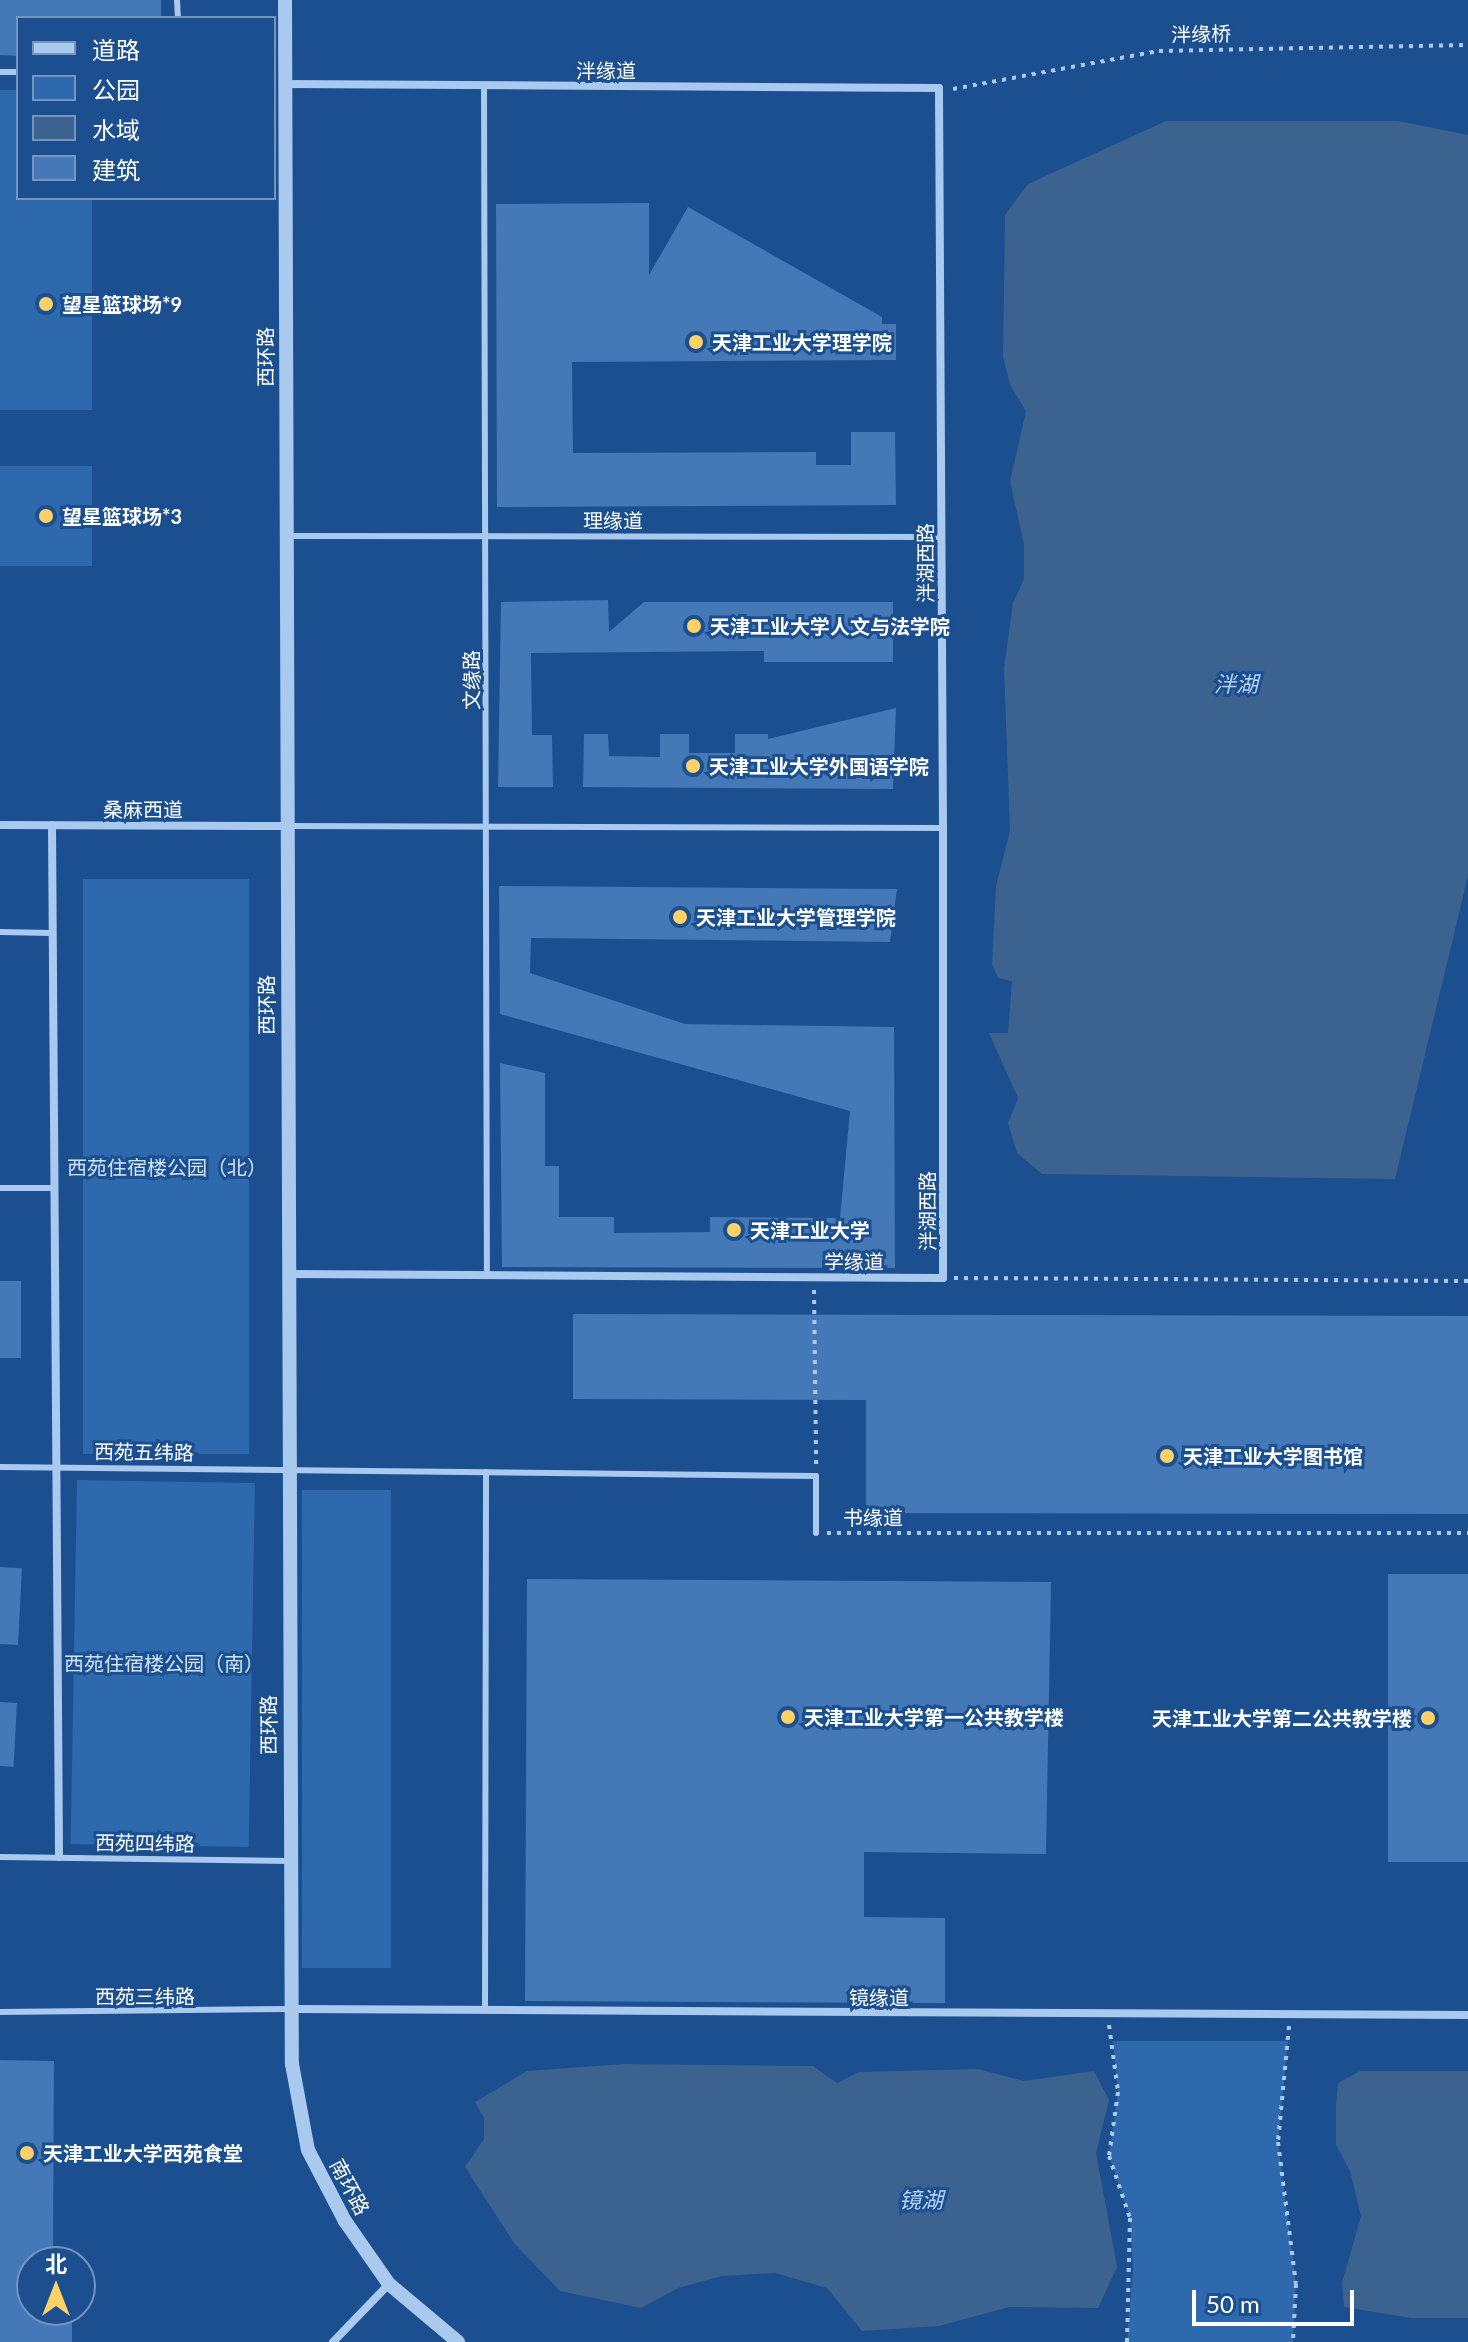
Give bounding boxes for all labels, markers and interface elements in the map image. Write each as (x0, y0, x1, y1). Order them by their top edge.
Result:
legend (16, 16, 276, 200)
street label: 泮缘桥 (1171, 21, 1231, 47)
text: 道路 (92, 35, 140, 64)
street label: 泮缘道 (576, 58, 636, 82)
text: 公园 (92, 75, 140, 104)
text: 水域 (92, 115, 140, 144)
text: 建筑 (92, 155, 140, 184)
place label: 望星篮球场*9 (62, 292, 182, 316)
marker: 望星篮球场*9 (37, 295, 55, 313)
street label: 西环路 (253, 327, 277, 387)
place label: 天津工业大学理学院 (712, 330, 892, 354)
marker: 天津工业大学理学院 (687, 333, 705, 351)
place label: 望星篮球场*3 (62, 504, 182, 528)
marker: 望星篮球场*3 (37, 507, 55, 525)
street label: 理缘道 (583, 508, 643, 532)
street label: 泮湖西路 (913, 523, 937, 603)
place label: 天津工业大学人文与法学院 (710, 614, 950, 638)
marker: 天津工业大学人文与法学院 (685, 617, 703, 635)
street label: 文缘路 (459, 650, 483, 710)
water label: 泮湖 (1214, 671, 1258, 697)
place label: 天津工业大学外国语学院 (709, 754, 929, 778)
marker: 天津工业大学外国语学院 (684, 757, 702, 775)
street label: 桑麻西道 (103, 797, 183, 821)
place label: 天津工业大学管理学院 (696, 905, 896, 929)
marker: 天津工业大学管理学院 (671, 908, 689, 926)
street label: 西环路 (254, 975, 278, 1035)
park label: 西苑住宿楼公园（北） (67, 1155, 267, 1179)
street label: 泮湖西路 (915, 1171, 939, 1251)
place label: 天津工业大学 (750, 1218, 870, 1242)
marker: 天津工业大学 (725, 1221, 743, 1239)
street label: 学缘道 (824, 1249, 884, 1273)
street label: 西苑五纬路 (94, 1439, 194, 1465)
place label: 天津工业大学图书馆 (1183, 1444, 1363, 1468)
marker: 天津工业大学图书馆 (1158, 1447, 1176, 1465)
street label: 书缘道 (843, 1505, 903, 1529)
park label: 西苑住宿楼公园（南） (64, 1651, 264, 1675)
street label: 西环路 (256, 1695, 280, 1755)
place label: 天津工业大学第一公共教学楼 (804, 1705, 1064, 1729)
place label: 天津工业大学第二公共教学楼 (1152, 1706, 1412, 1730)
marker: 天津工业大学第一公共教学楼 (779, 1708, 797, 1726)
marker: 天津工业大学第二公共教学楼 (1419, 1709, 1437, 1727)
street label: 西苑四纬路 (95, 1830, 195, 1856)
street label: 西苑三纬路 (95, 1984, 195, 2008)
street label: 镜缘道 (849, 1985, 909, 2009)
place label: 天津工业大学西苑食堂 (43, 2141, 243, 2165)
marker: 天津工业大学西苑食堂 (18, 2144, 36, 2162)
street label: 南环路 (325, 2155, 375, 2219)
water label: 镜湖 (899, 2187, 943, 2213)
north arrow (16, 2246, 96, 2326)
text: 北 (45, 2250, 67, 2277)
scale bar (1196, 2274, 1358, 2324)
text: 50 m (1206, 2289, 1260, 2318)

